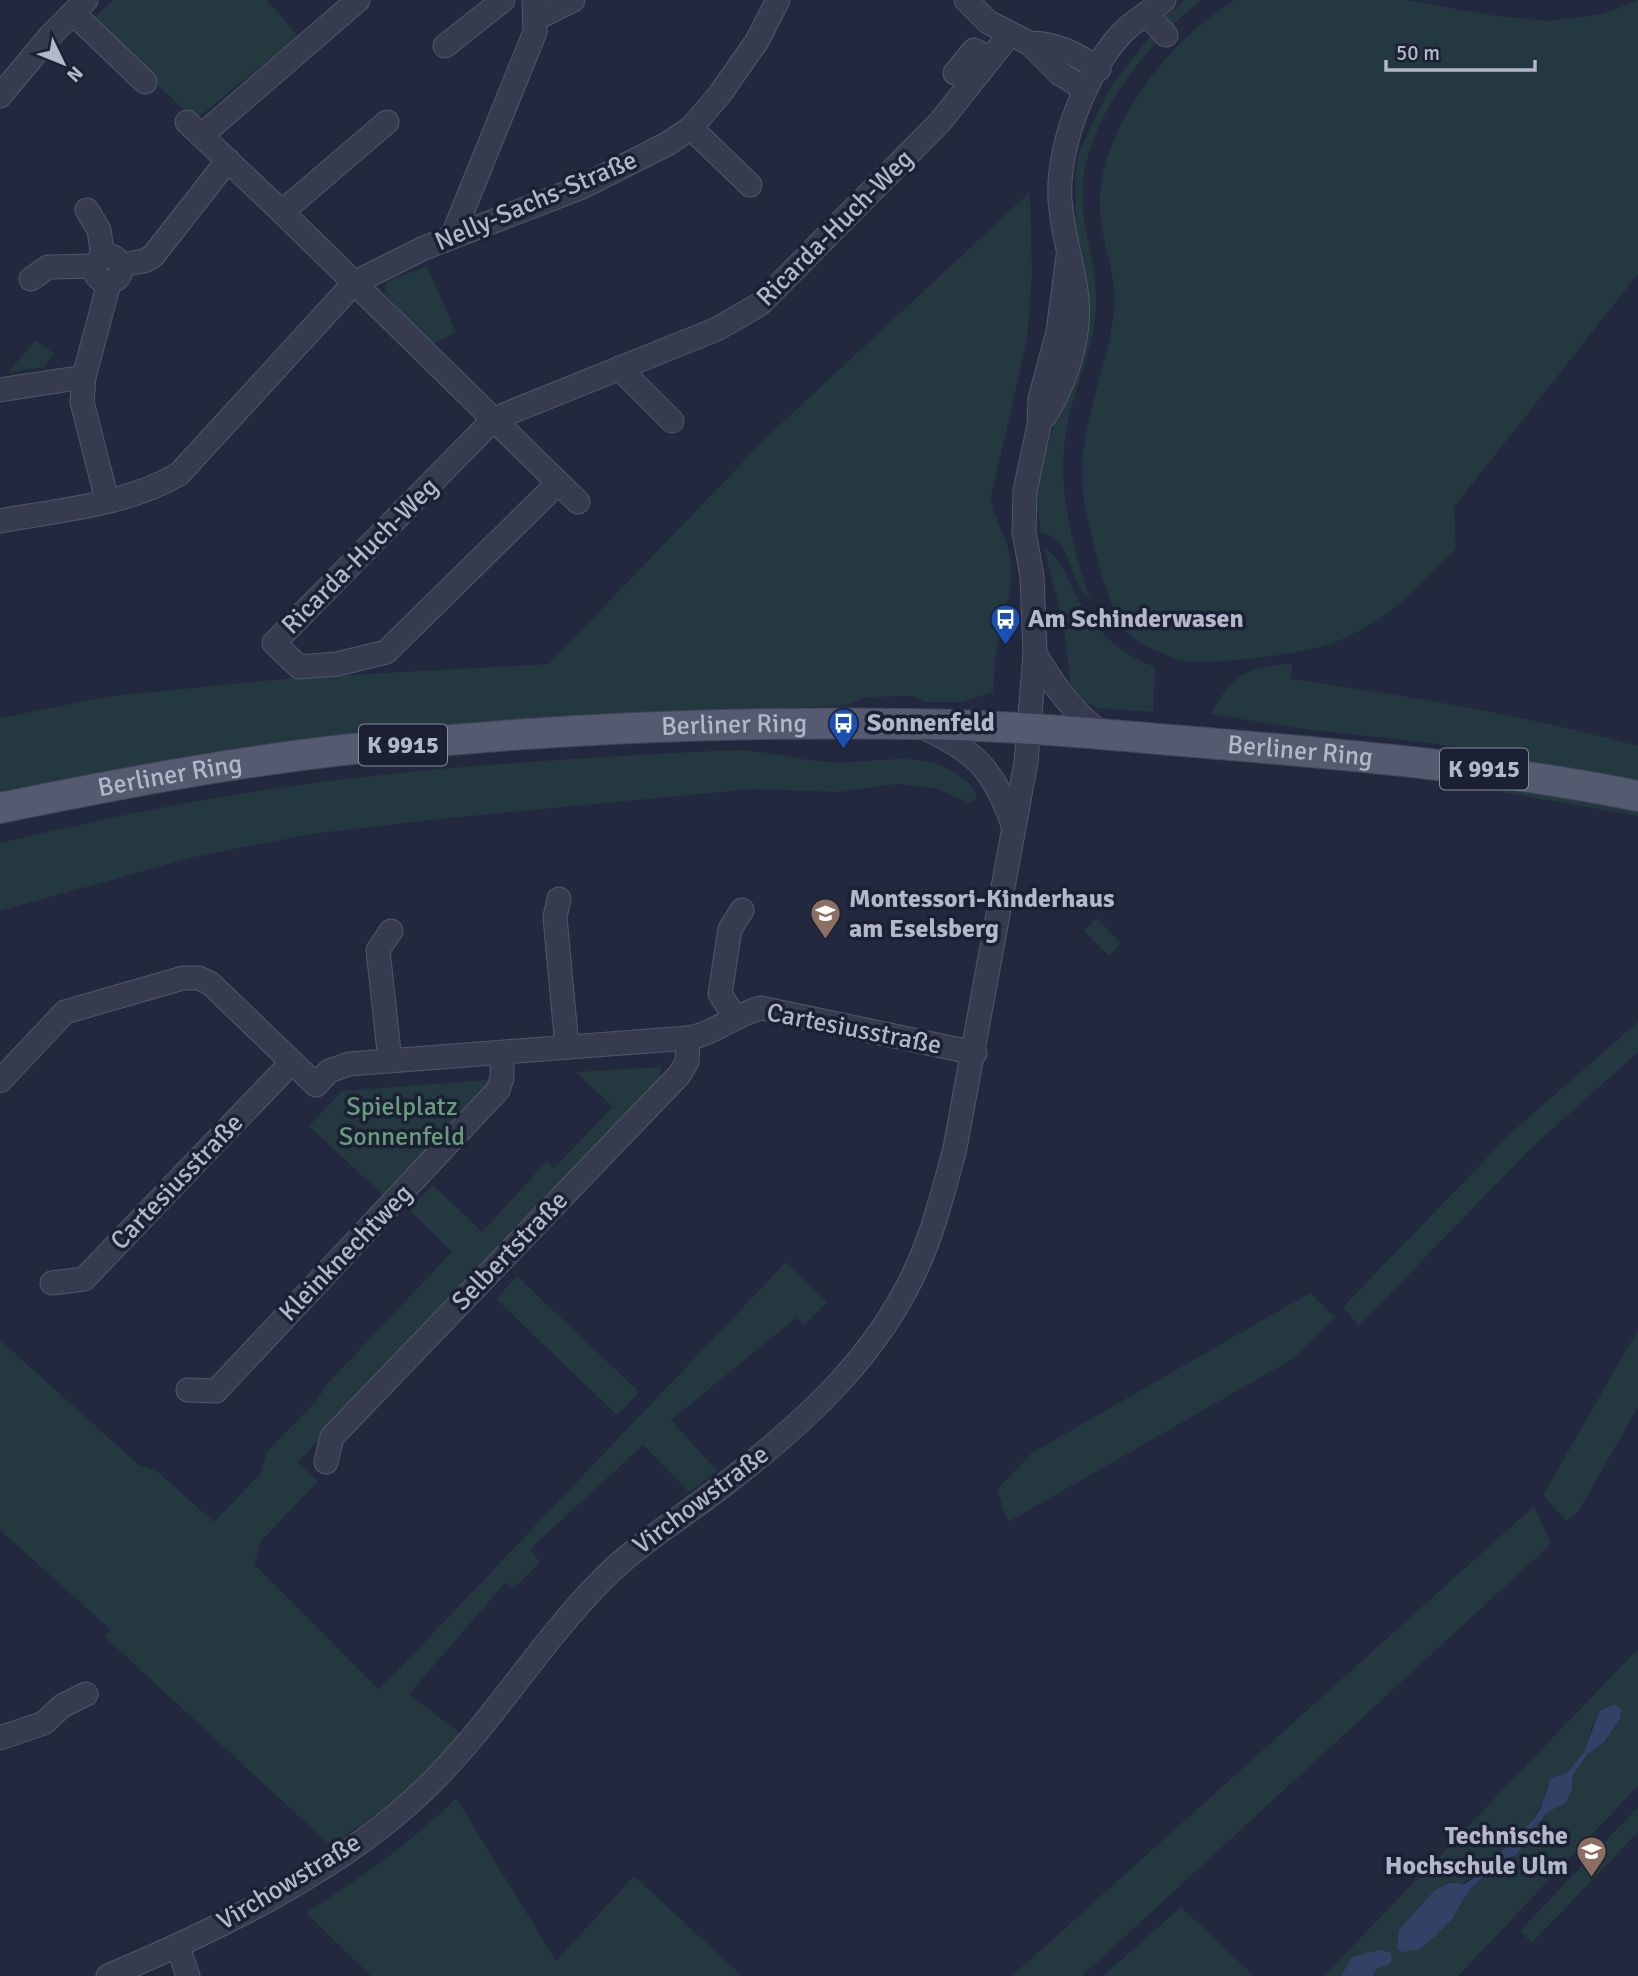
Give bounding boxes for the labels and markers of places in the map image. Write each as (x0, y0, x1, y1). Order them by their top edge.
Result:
bus stop icon: Am Schinderwasen (988, 602, 1022, 646)
place label: Am Schinderwasen (1028, 603, 1244, 635)
bus stop icon: Sonnenfeld (827, 706, 861, 750)
place label: Sonnenfeld (867, 707, 995, 739)
place label: Montessori-Kinderhaus am Eselsberg (849, 883, 1114, 945)
school or university icon: Montessori-Kinderhaus am Eselsberg (809, 897, 843, 941)
place label: Technische Hochschule Ulm (1385, 1820, 1568, 1882)
school or university icon: Technische Hochschule Ulm (1574, 1834, 1608, 1878)

